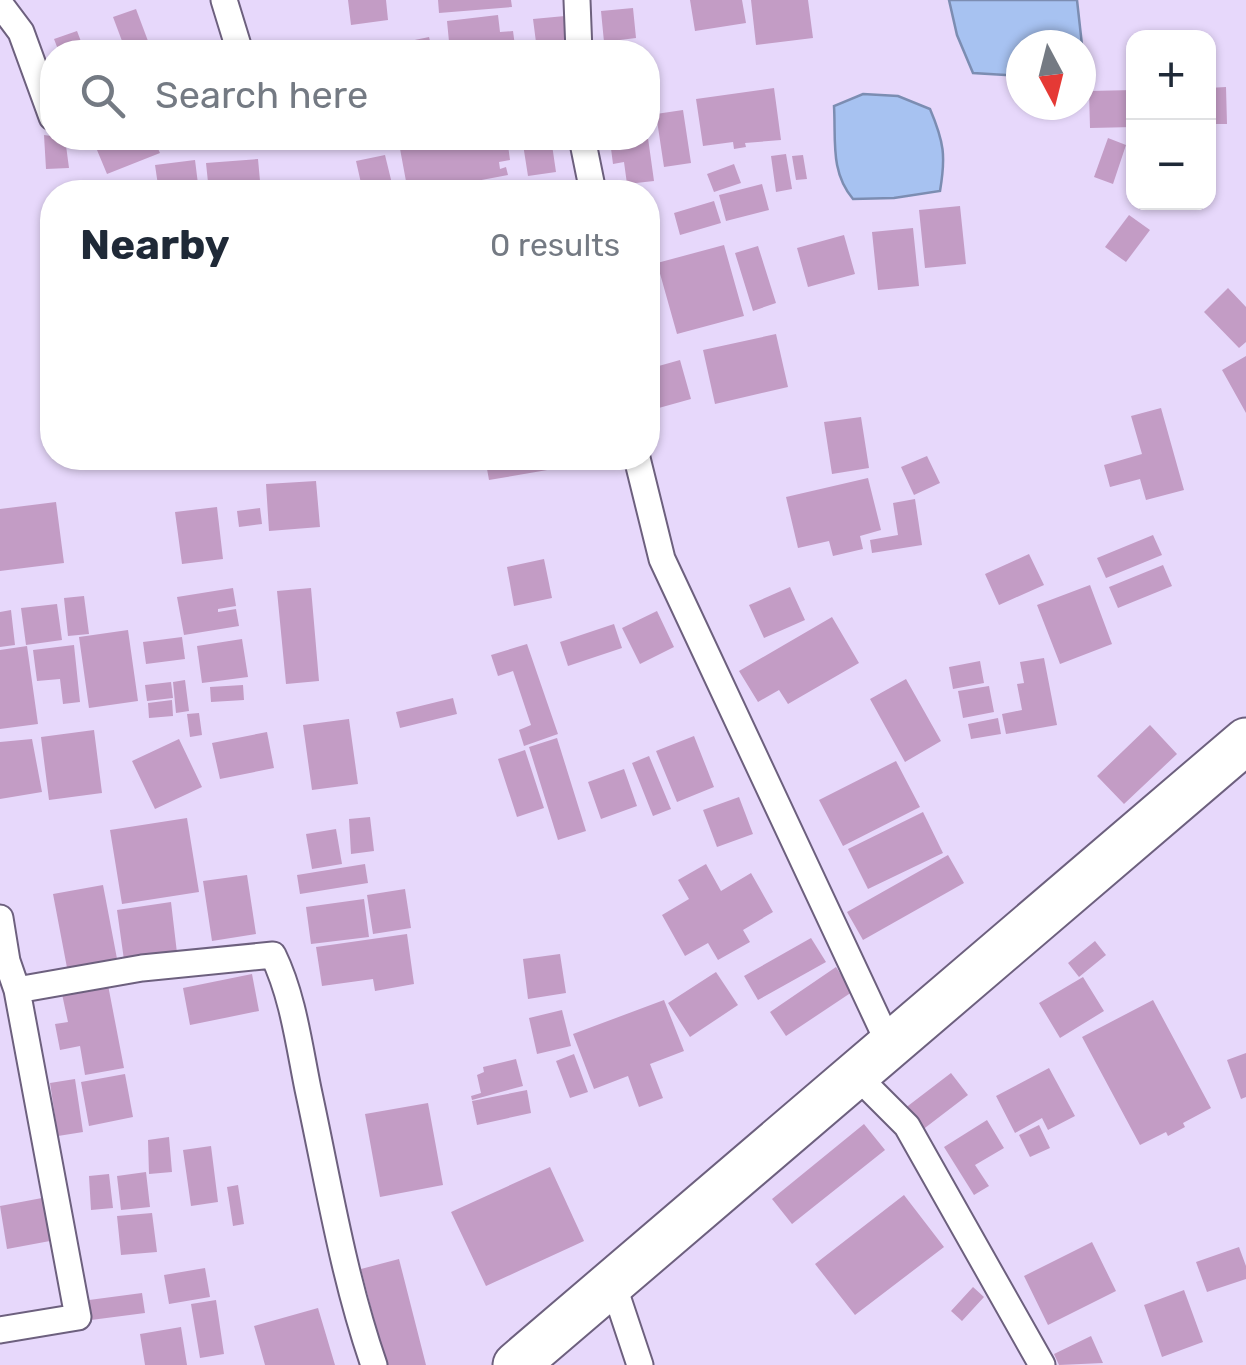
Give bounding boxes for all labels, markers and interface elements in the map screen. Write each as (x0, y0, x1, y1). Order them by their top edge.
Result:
north arrow (1006, 30, 1096, 120)
map controls (1126, 30, 1216, 210)
button: + (1126, 30, 1216, 120)
search box (40, 40, 660, 150)
icon: search (75, 68, 130, 123)
text: Search here (155, 72, 368, 118)
button: − (1126, 120, 1216, 210)
text: Nearby (80, 220, 230, 270)
text: 0 results (490, 226, 620, 264)

